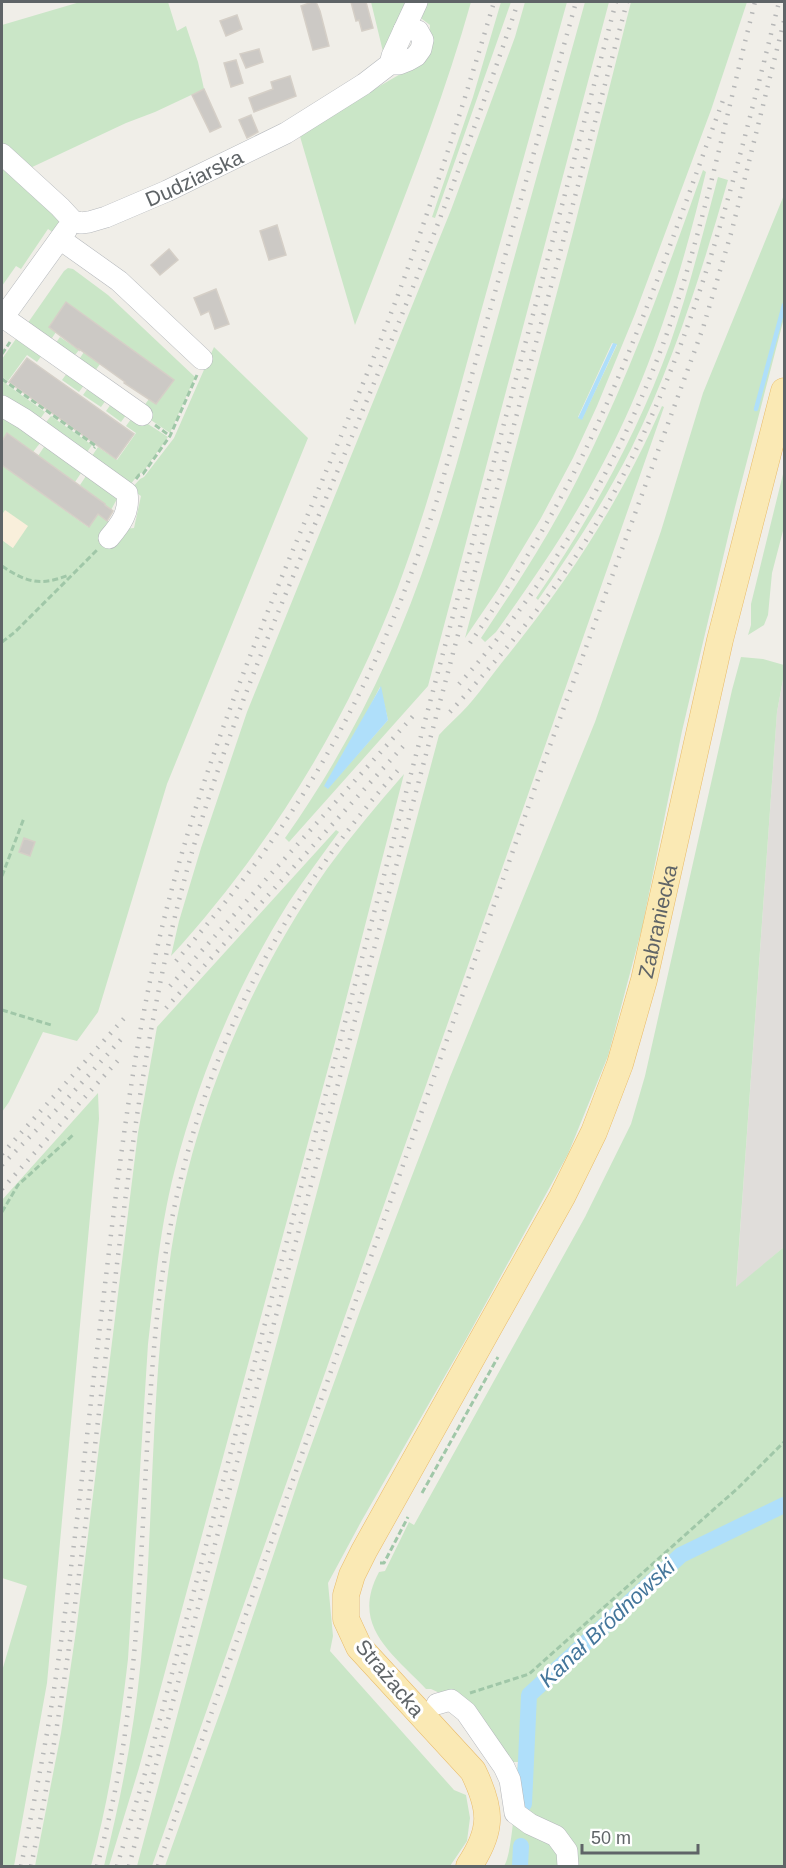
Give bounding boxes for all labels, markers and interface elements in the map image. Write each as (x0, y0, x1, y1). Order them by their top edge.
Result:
street label: Dudziarska (142, 144, 247, 210)
street label: Zabraniecka (633, 862, 681, 980)
water label: Kanał Bródnowski (534, 1553, 681, 1692)
street label: Strażacka (351, 1635, 429, 1721)
scale bar (582, 1817, 698, 1855)
text: 50 m (591, 1828, 631, 1848)

